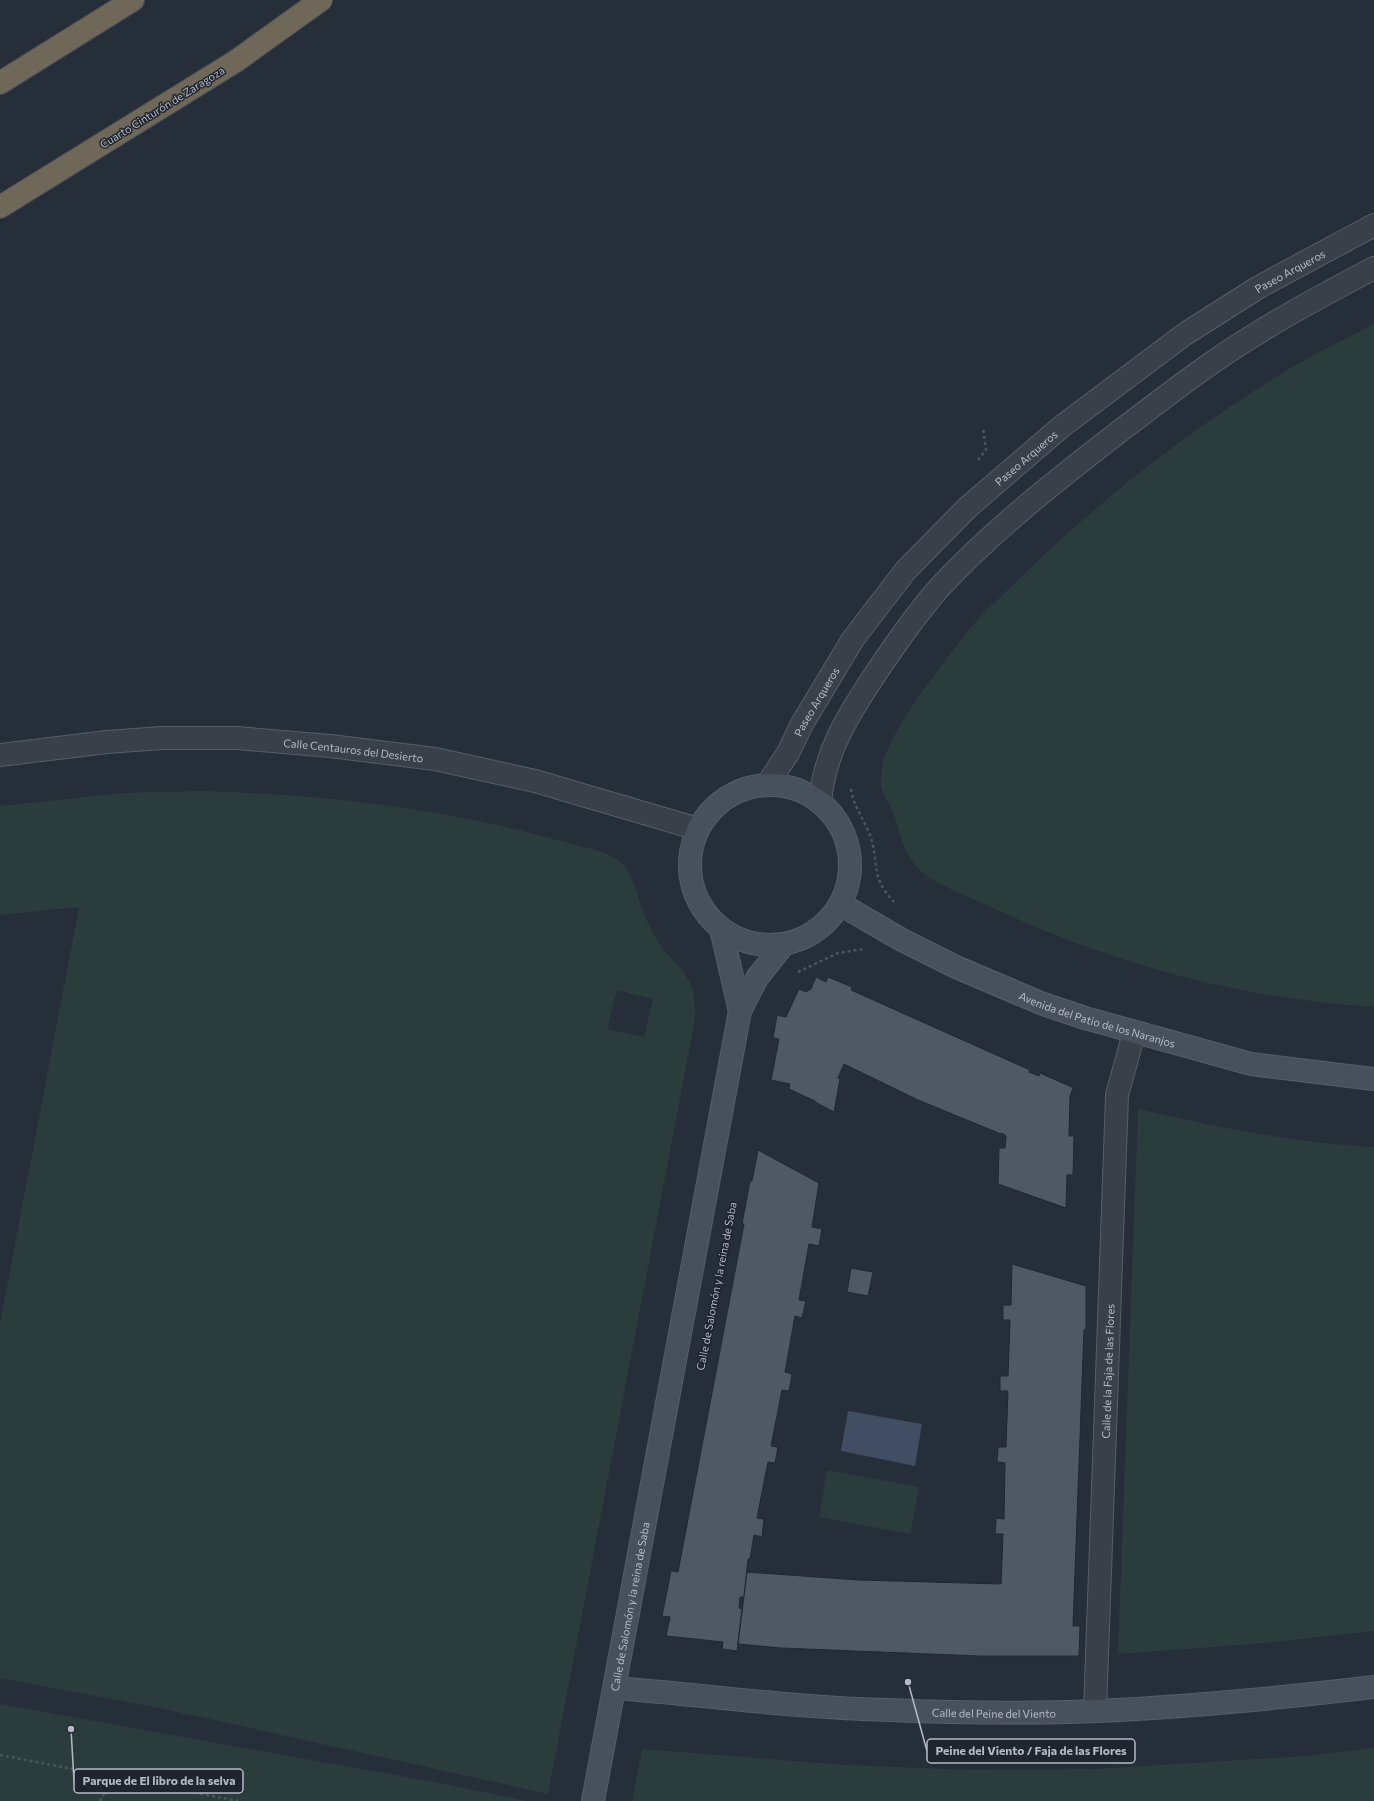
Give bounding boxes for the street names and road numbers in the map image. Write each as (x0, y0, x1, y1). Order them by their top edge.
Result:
street label: Cuarto Cinturón de Zaragoza (97, 63, 227, 151)
street label: Paseo Arqueros (1252, 246, 1327, 295)
street label: Paseo Arqueros (992, 427, 1059, 488)
street label: Paseo Arqueros (791, 664, 841, 738)
street label: Calle Centauros del Desierto (283, 736, 425, 764)
street label: Avenida del Patio de los Naranjos (1017, 988, 1177, 1049)
street label: Calle de Salomón y la reina de Saba (693, 1201, 739, 1371)
street label: Calle de la Faja de las Flores (1098, 1304, 1116, 1439)
street label: Calle de Salomón y la reina de Saba (607, 1521, 651, 1692)
street label: Calle del Peine del Viento (932, 1705, 1057, 1719)

